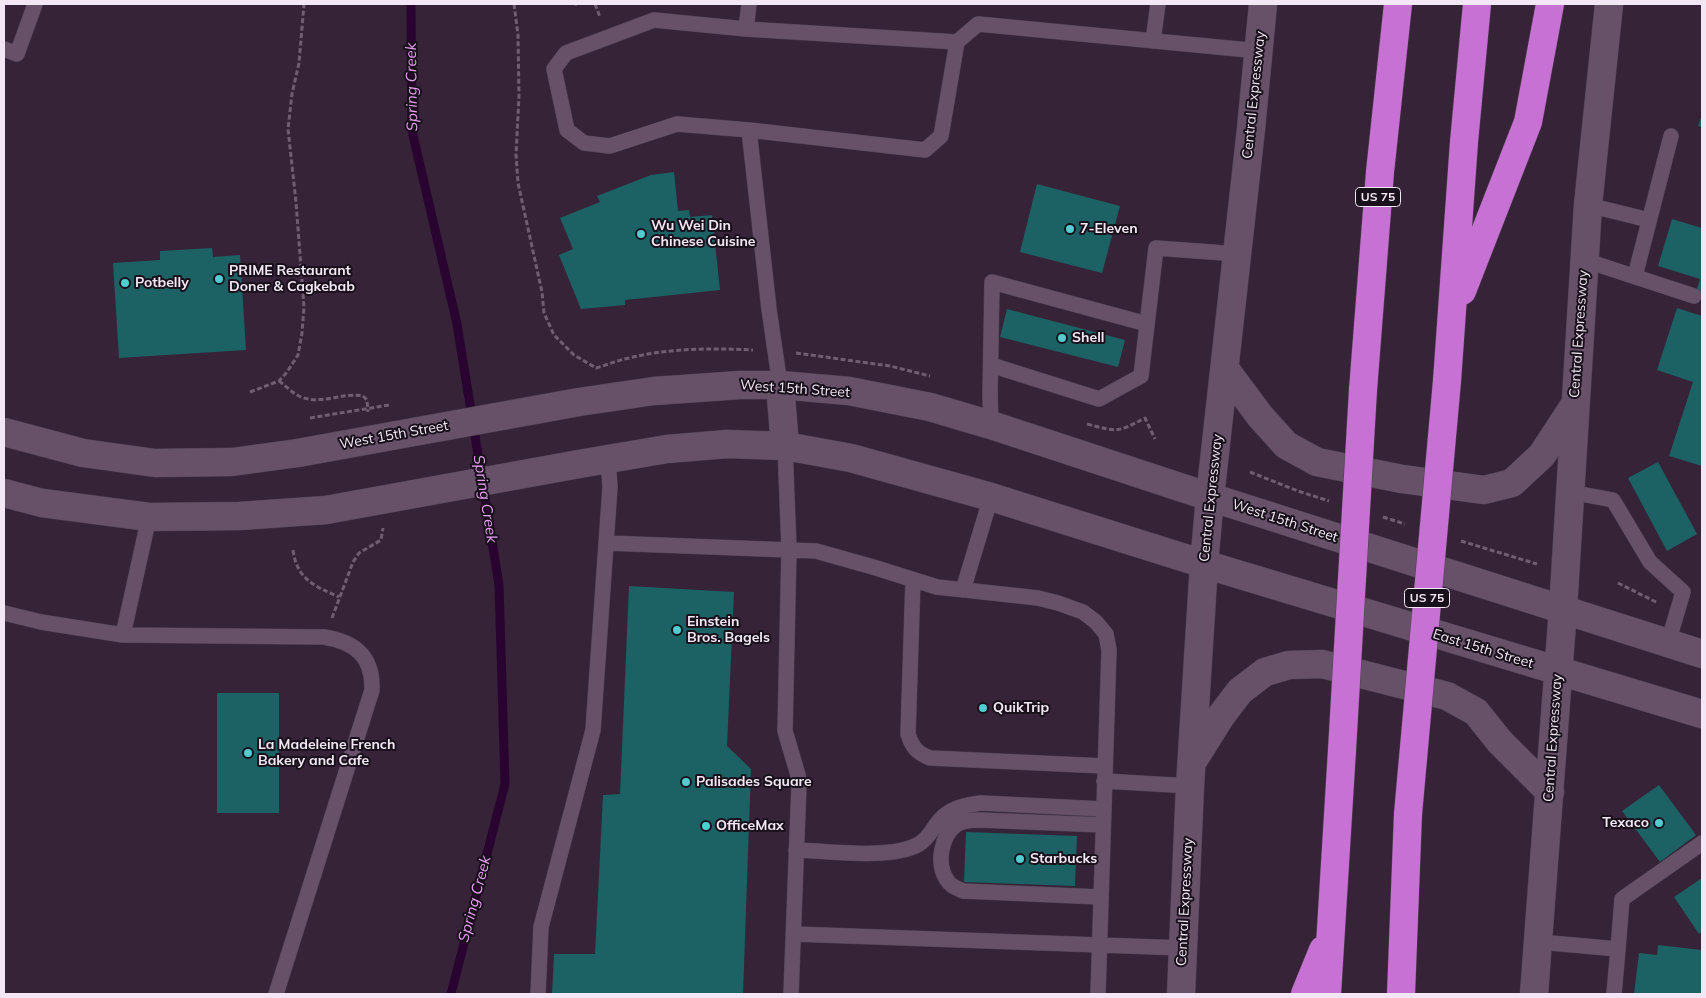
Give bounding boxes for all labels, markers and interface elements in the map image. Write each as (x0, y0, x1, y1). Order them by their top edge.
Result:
street label: Central Expressway (1239, 30, 1269, 160)
water label: Spring Creek (402, 42, 422, 132)
road number: US 75 (1356, 188, 1400, 206)
place label: Wu Wei Din Chinese Cuisine (651, 218, 756, 250)
place label: 7-Eleven (1080, 221, 1138, 237)
marker: 7-Eleven (1064, 223, 1076, 235)
marker: Wu Wei Din Chinese Cuisine (635, 228, 647, 240)
place label: PRIME Restaurant Doner & Cagkebab (229, 263, 355, 296)
street label: Central Expressway (1566, 269, 1592, 399)
marker: PRIME Restaurant Doner & Cagkebab (213, 273, 225, 285)
place label: Potbelly (135, 275, 189, 291)
marker: Potbelly (119, 277, 131, 289)
place label: Shell (1072, 330, 1104, 346)
marker: Shell (1056, 332, 1068, 344)
street label: West 15th Street (740, 377, 850, 401)
street label: West 15th Street (338, 417, 450, 453)
street label: Central Expressway (1196, 433, 1226, 563)
water label: Spring Creek (469, 454, 501, 544)
street label: West 15th Street (1230, 496, 1340, 546)
road number: US 75 (1404, 588, 1450, 608)
place label: Einstein Bros. Bagels (687, 614, 770, 646)
marker: Einstein Bros. Bagels (671, 624, 683, 636)
street label: East 15th Street (1431, 626, 1535, 672)
street label: Central Expressway (1540, 673, 1566, 803)
place label: QuikTrip (993, 700, 1049, 716)
marker: QuikTrip (977, 702, 989, 714)
place label: La Madeleine French Bakery and Cafe (258, 737, 395, 770)
marker: La Madeleine French Bakery and Cafe (242, 747, 254, 759)
place label: Palisades Square (696, 774, 812, 790)
marker: Palisades Square (680, 776, 692, 788)
place label: Texaco (1602, 815, 1649, 831)
marker: Texaco (1653, 817, 1665, 829)
place label: OfficeMax (716, 818, 784, 834)
marker: OfficeMax (700, 820, 712, 832)
street label: Central Expressway (1173, 837, 1197, 967)
place label: Starbucks (1030, 851, 1097, 867)
marker: Starbucks (1014, 853, 1026, 865)
water label: Spring Creek (455, 854, 495, 944)

